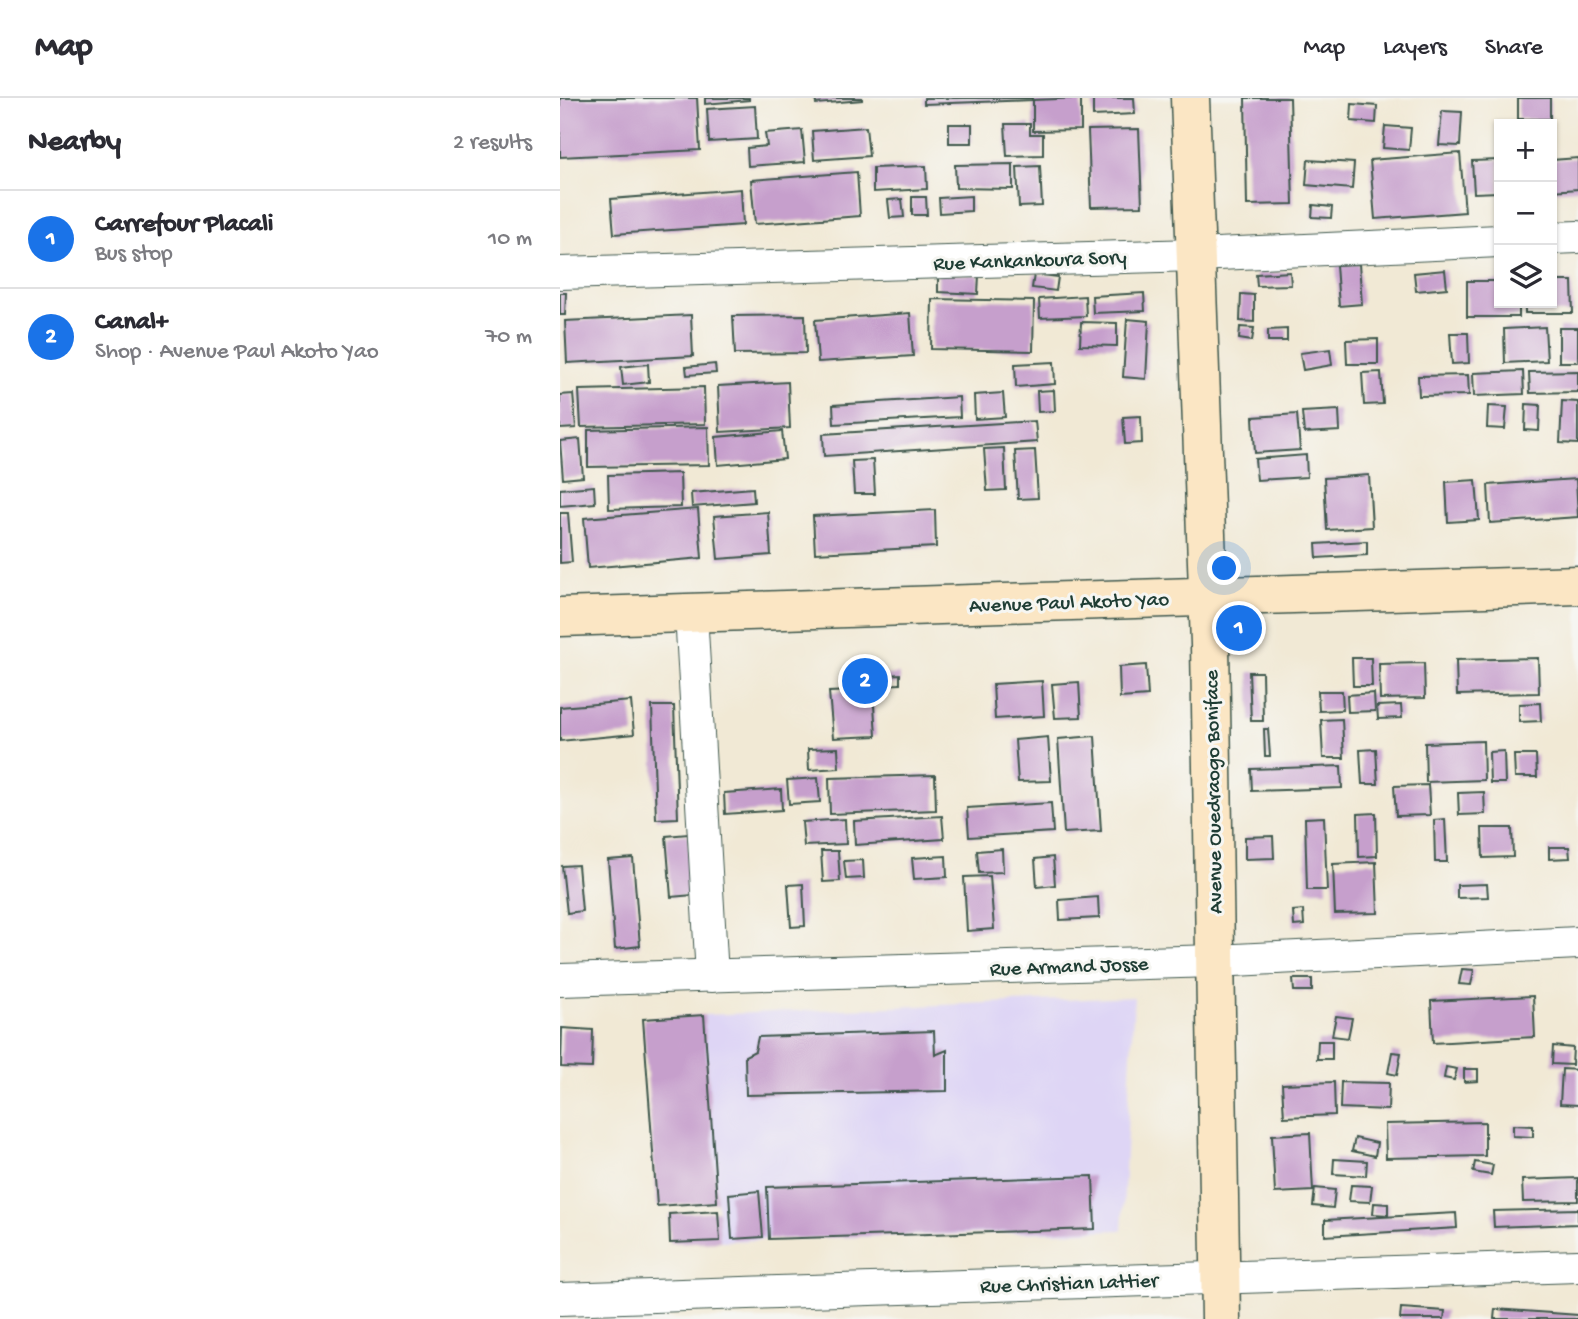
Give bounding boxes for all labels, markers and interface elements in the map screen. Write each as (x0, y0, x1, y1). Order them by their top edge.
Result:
text: Map (35, 29, 92, 67)
text: Map (1303, 34, 1345, 63)
text: Layers (1383, 34, 1447, 63)
text: Share (1485, 34, 1543, 63)
map controls (1494, 119, 1557, 308)
button: + (1494, 119, 1557, 182)
text: Nearby (28, 126, 121, 161)
text: 2 results (453, 130, 532, 157)
button: − (1494, 182, 1557, 245)
text: Carrefour Placali (95, 210, 274, 241)
text: 1 (46, 226, 56, 253)
text: 10 m (488, 226, 532, 253)
text: Bus stop (95, 241, 173, 268)
button: layers (1494, 245, 1557, 308)
street label: Rue Kankankoura Sory (933, 247, 1127, 278)
text: Canal+ (95, 308, 169, 339)
text: 2 (45, 324, 57, 351)
text: 70 m (485, 324, 532, 351)
text: Shop · Avenue Paul Akoto Yao (95, 339, 379, 366)
your location (1207, 551, 1241, 585)
street label: Avenue Paul Akoto Yao (969, 589, 1170, 620)
pin: 1 (1216, 602, 1262, 654)
pin: 2 (842, 655, 888, 707)
street label: Avenue Ouedraogo Boniface (1201, 669, 1230, 914)
street label: Rue Armand Josse (989, 953, 1150, 984)
street label: Rue Christian Lattier (980, 1270, 1160, 1301)

